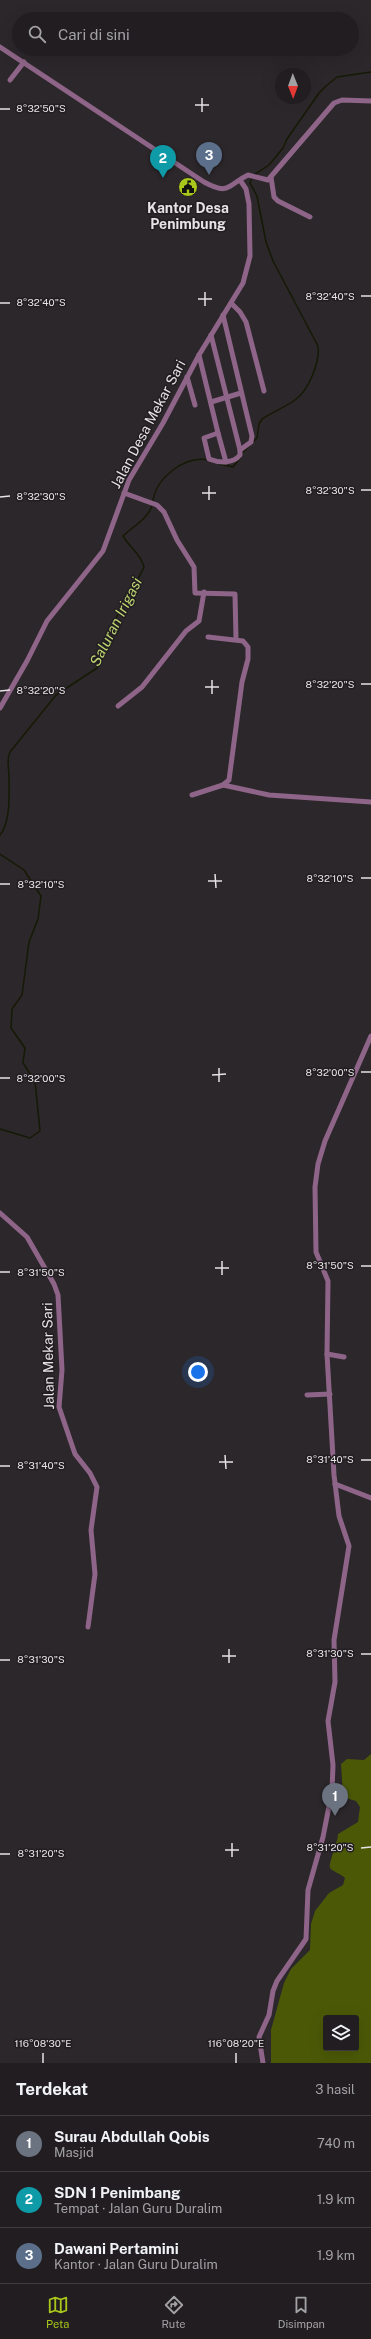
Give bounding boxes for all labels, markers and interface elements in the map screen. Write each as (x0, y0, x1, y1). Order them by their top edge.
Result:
search box (12, 12, 359, 56)
icon: search (26, 23, 48, 45)
text: Cari di sini (58, 26, 130, 43)
north arrow (275, 68, 311, 104)
text: 8°32'50"S (16, 102, 66, 114)
pin: 3 (196, 142, 222, 175)
pin: 2 (150, 145, 176, 178)
public building icon: Kantor Desa Penimbung (177, 176, 199, 198)
place label: Kantor Desa Penimbung (147, 200, 229, 232)
text: 8°32'40"S (305, 290, 355, 302)
text: 8°32'40"S (16, 296, 66, 308)
street label: Jalan Desa Mekar Sari (107, 357, 189, 491)
text: 8°32'30"S (305, 484, 355, 496)
text: 8°32'30"S (16, 490, 66, 502)
water label: Saluran Irigasi (86, 574, 145, 669)
text: 8°32'20"S (306, 678, 355, 690)
text: 8°32'20"S (17, 684, 66, 696)
text: 8°32'10"S (307, 872, 354, 884)
text: 8°32'10"S (18, 878, 65, 890)
text: 8°32'00"S (306, 1066, 355, 1078)
text: 8°32'00"S (17, 1072, 66, 1084)
text: 8°31'50"S (306, 1259, 354, 1271)
text: 8°31'50"S (17, 1266, 65, 1278)
street label: Jalan Mekar Sari (39, 1302, 57, 1410)
your location (188, 1362, 208, 1382)
text: 8°31'40"S (306, 1453, 354, 1465)
text: 8°31'40"S (17, 1459, 65, 1471)
text: 8°31'30"S (306, 1647, 354, 1659)
text: 8°31'30"S (17, 1653, 65, 1665)
pin: 1 (322, 1783, 348, 1816)
text: 8°31'20"S (307, 1841, 354, 1853)
text: 8°31'20"S (18, 1847, 65, 1859)
map controls (323, 2015, 359, 2051)
button: layers (323, 2015, 359, 2051)
text: 116°08'30"E (15, 2037, 71, 2049)
text: 116°08'20"E (208, 2037, 264, 2049)
text: Terdekat (16, 2079, 88, 2099)
text: 3 hasil (315, 2082, 355, 2097)
text: Surau Abdullah Qobis (54, 2128, 210, 2145)
text: 1 (26, 2136, 32, 2151)
text: 740 m (317, 2136, 355, 2151)
text: Masjid (54, 2145, 94, 2160)
text: SDN 1 Penimbang (54, 2184, 181, 2201)
text: 2 (25, 2192, 33, 2207)
text: 1.9 km (317, 2192, 355, 2207)
text: Tempat · Jalan Guru Duralim (54, 2201, 222, 2216)
text: Dawani Pertamini (54, 2240, 179, 2257)
text: 3 (25, 2248, 33, 2263)
text: 1.9 km (317, 2248, 355, 2263)
text: Kantor · Jalan Guru Duralim (54, 2257, 218, 2272)
tab: Peta (46, 2294, 69, 2330)
tab: Rute (161, 2294, 186, 2330)
tab: Disimpan (278, 2294, 325, 2330)

